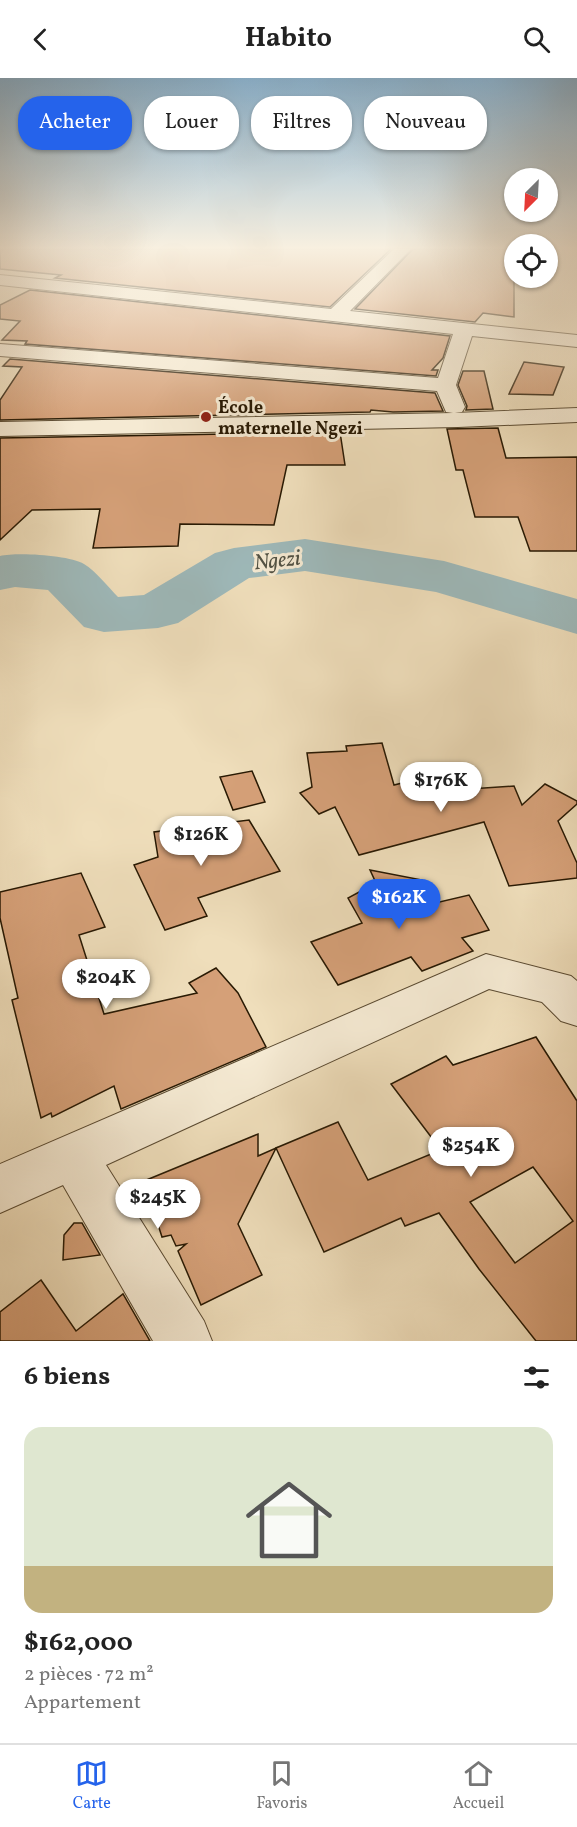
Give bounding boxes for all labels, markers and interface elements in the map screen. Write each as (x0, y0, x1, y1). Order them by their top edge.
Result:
text: Habito (245, 20, 332, 58)
icon: back (24, 23, 57, 56)
icon: search (520, 23, 553, 56)
chip: Acheter (18, 96, 132, 150)
chip: Louer (144, 96, 239, 150)
chip: Filtres (251, 96, 352, 150)
chip: Nouveau (364, 96, 487, 150)
north arrow (504, 168, 558, 222)
map controls (504, 168, 558, 288)
button: locate (504, 234, 558, 288)
place label: École maternelle Ngezi (218, 396, 363, 442)
marker: École maternelle Ngezi (199, 410, 213, 424)
water label: Ngezi (253, 544, 303, 579)
pin: $176K (399, 762, 483, 813)
text: $176K (414, 767, 468, 795)
pin: $126K (159, 816, 243, 867)
text: $126K (173, 821, 229, 849)
pin: $162K (357, 879, 441, 930)
text: $162K (371, 884, 427, 912)
pin: $204K (64, 959, 148, 1010)
text: $204K (76, 964, 136, 992)
pin: $254K (429, 1127, 513, 1178)
text: $254K (442, 1132, 500, 1160)
pin: $245K (116, 1179, 200, 1230)
text: $245K (129, 1184, 187, 1212)
text: 6 biens (24, 1359, 110, 1395)
icon: filters (520, 1361, 553, 1394)
icon: home (235, 1466, 343, 1574)
text: $162,000 (24, 1625, 133, 1661)
text: 2 pièces · 72 m² (24, 1661, 154, 1689)
text: Appartement (24, 1689, 141, 1717)
tab: Carte (73, 1757, 111, 1815)
tab: Favoris (256, 1757, 307, 1815)
tab: Accueil (453, 1757, 504, 1815)

